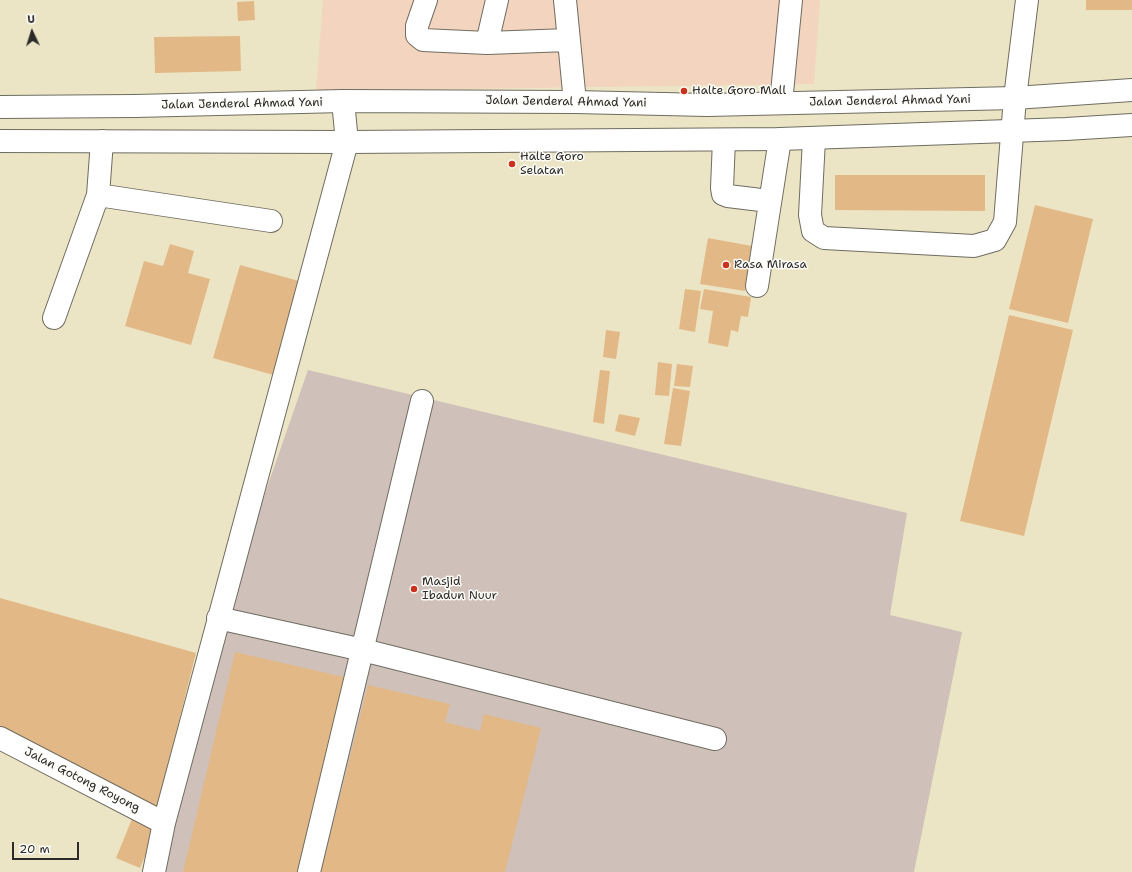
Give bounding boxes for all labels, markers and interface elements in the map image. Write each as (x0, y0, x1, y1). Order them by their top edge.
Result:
north arrow (12, 12, 52, 52)
text: U (27, 12, 35, 27)
place label: Halte Goro Mall (692, 84, 786, 98)
marker: Halte Goro Mall (679, 86, 689, 96)
street label: Jalan Jenderal Ahmad Yani (809, 92, 971, 110)
street label: Jalan Jenderal Ahmad Yani (485, 93, 647, 111)
street label: Jalan Jenderal Ahmad Yani (161, 95, 323, 113)
place label: Halte Goro Selatan (520, 150, 584, 178)
marker: Halte Goro Selatan (507, 159, 517, 169)
place label: Rasa Mirasa (734, 258, 807, 272)
marker: Rasa Mirasa (721, 260, 731, 270)
place label: Masjid Ibadun Nuur (422, 575, 497, 603)
marker: Masjid Ibadun Nuur (409, 584, 419, 594)
street label: Jalan Gotong Royong (22, 745, 142, 815)
scale bar (14, 834, 81, 860)
text: 20 m (19, 841, 50, 857)

